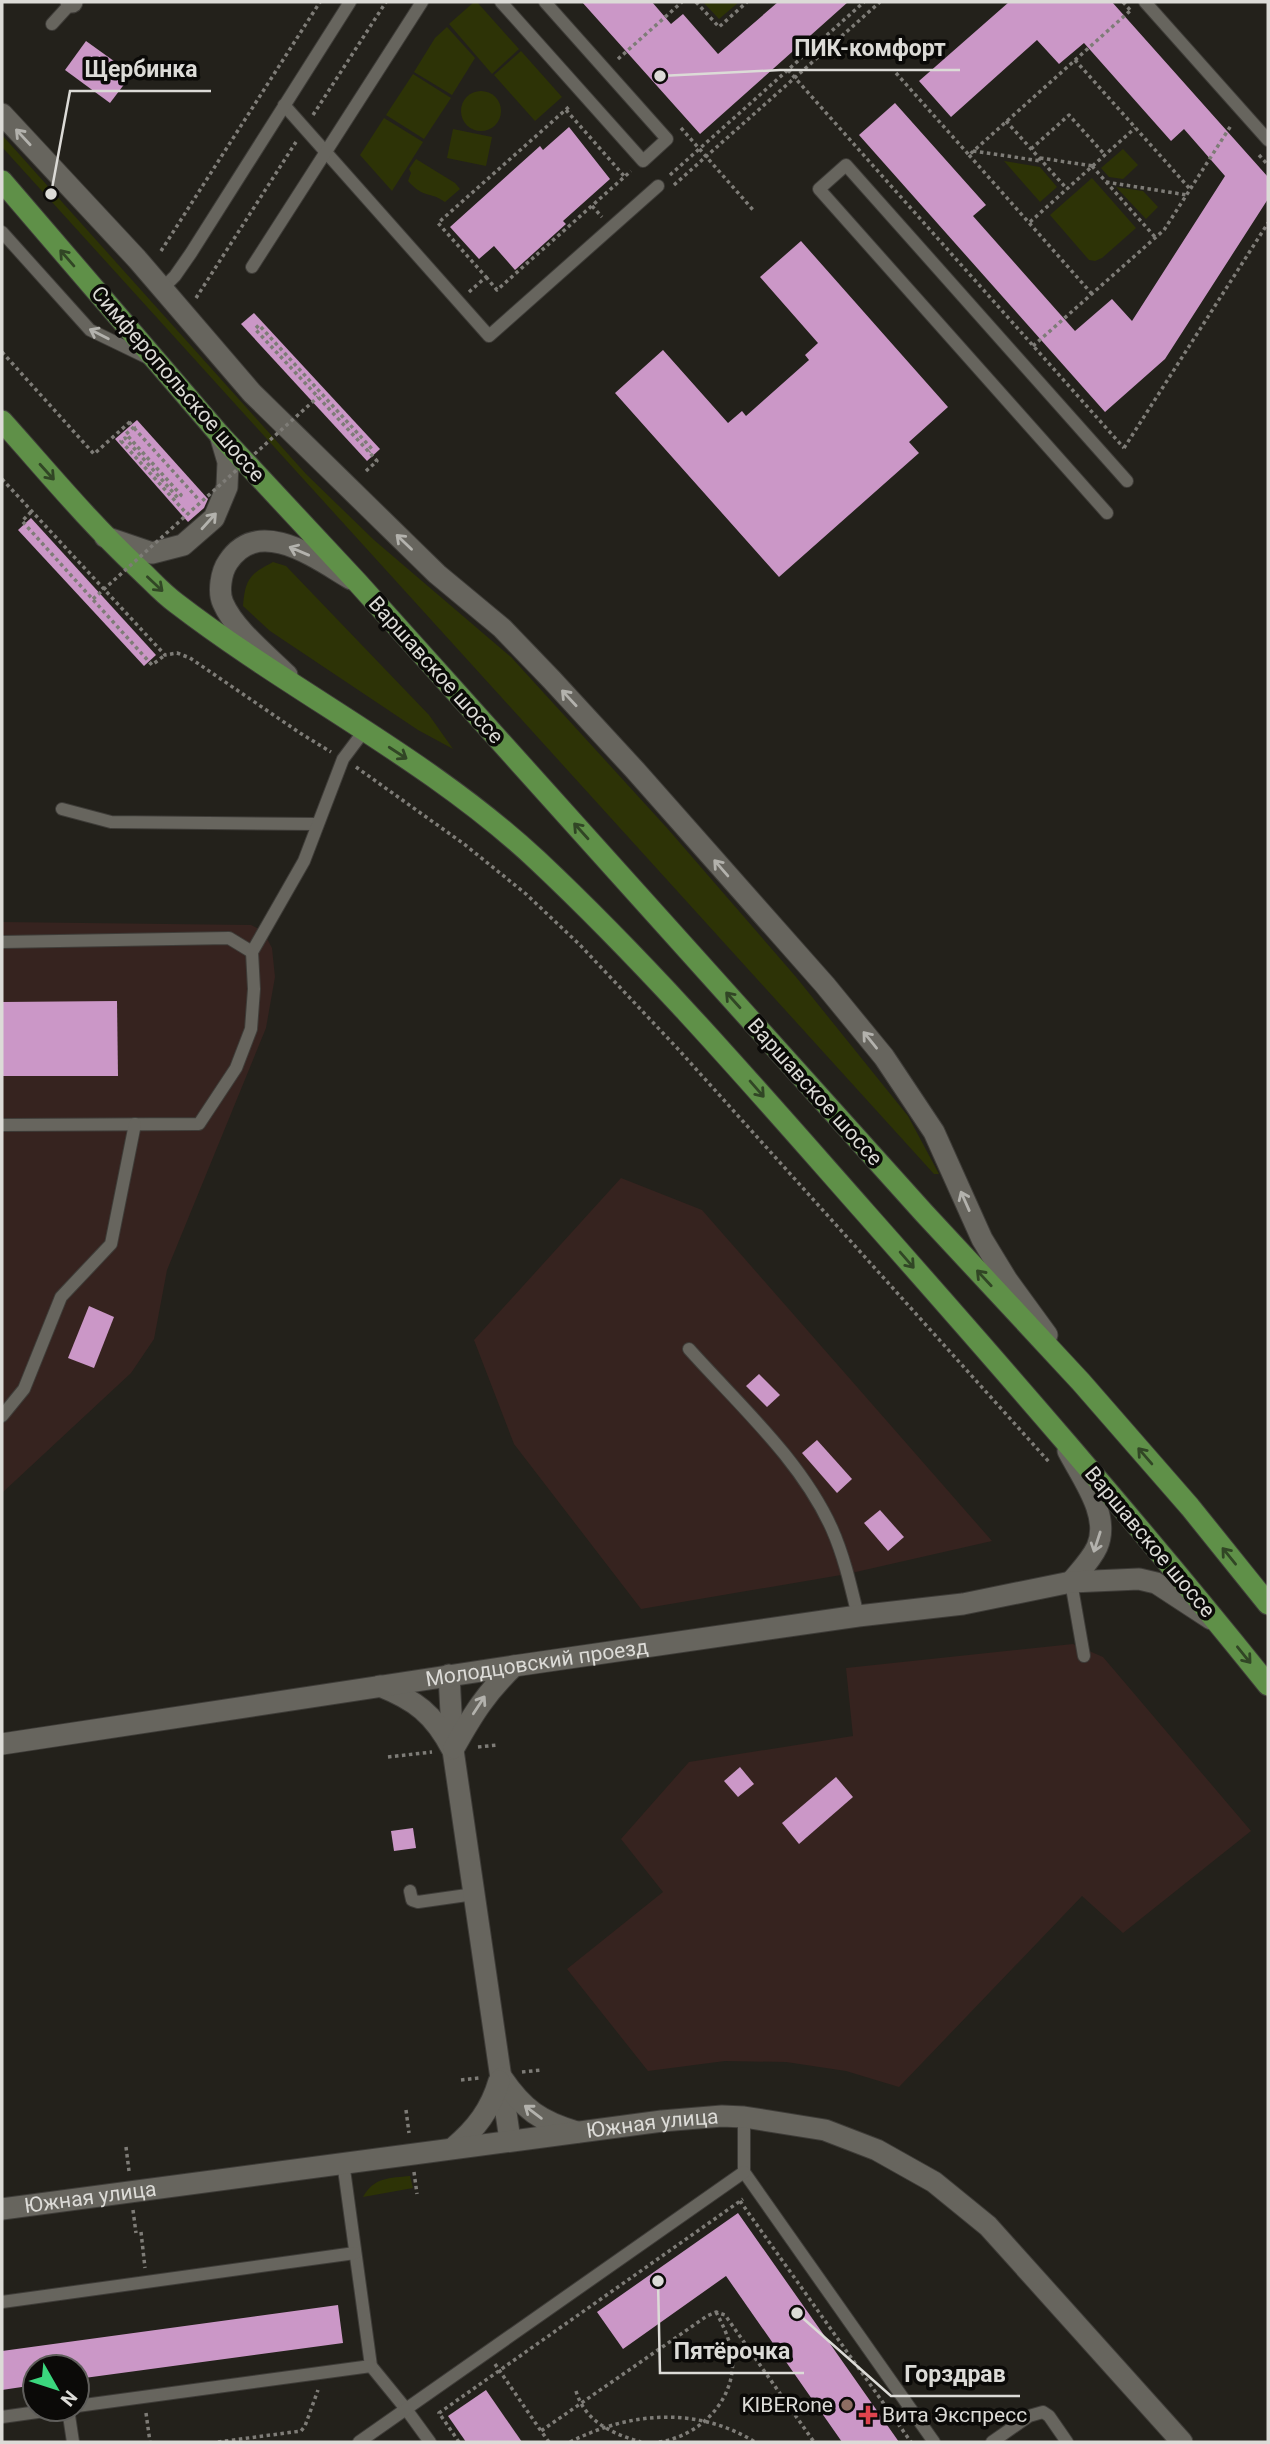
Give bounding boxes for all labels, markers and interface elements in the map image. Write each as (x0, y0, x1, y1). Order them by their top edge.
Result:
callout: ПИК-комфорт (780, 26, 960, 70)
text: ПИК-комфорт (794, 35, 946, 62)
callout: Щербинка (70, 47, 211, 91)
text: Щербинка (84, 56, 198, 83)
one-way arrow (15, 129, 32, 146)
one-way arrow (59, 249, 75, 267)
street label: Симферопольское шоссе (86, 281, 270, 487)
one-way arrow (90, 327, 110, 341)
one-way arrow (39, 463, 55, 481)
one-way arrow (201, 512, 217, 530)
one-way arrow (396, 534, 413, 551)
one-way arrow (289, 543, 310, 556)
one-way arrow (146, 576, 164, 592)
street label: Варшавское шоссе (364, 592, 508, 748)
one-way arrow (561, 689, 577, 707)
one-way arrow (387, 746, 407, 760)
one-way arrow (573, 822, 589, 840)
one-way arrow (713, 859, 729, 877)
one-way arrow (725, 991, 741, 1009)
street label: Варшавское шоссе (743, 1014, 887, 1170)
one-way arrow (862, 1031, 878, 1049)
one-way arrow (748, 1080, 764, 1098)
one-way arrow (958, 1191, 971, 1212)
one-way arrow (899, 1251, 915, 1269)
one-way arrow (976, 1270, 993, 1287)
one-way arrow (1137, 1447, 1153, 1465)
street label: Варшавское шоссе (1080, 1462, 1220, 1622)
one-way arrow (1090, 1531, 1102, 1553)
one-way arrow (1221, 1547, 1237, 1565)
street label: Молодцовский проезд (424, 1635, 650, 1691)
one-way arrow (1236, 1645, 1252, 1663)
one-way arrow (473, 1695, 487, 1715)
street label: Южная улица (585, 2104, 719, 2143)
one-way arrow (523, 2105, 542, 2120)
street label: Южная улица (23, 2177, 158, 2218)
callout: Пятёрочка (660, 2329, 804, 2373)
text: Пятёрочка (674, 2338, 790, 2365)
callout: Горздрав (891, 2352, 1020, 2396)
north arrow (21, 2353, 91, 2423)
text: Горздрав (904, 2361, 1006, 2388)
text: N (56, 2386, 82, 2411)
place label: KIBERone (741, 2393, 833, 2417)
marker: KIBERone (839, 2397, 855, 2413)
place label: Вита Экспресс (882, 2403, 1027, 2427)
marker: Вита Экспресс (860, 2407, 876, 2423)

